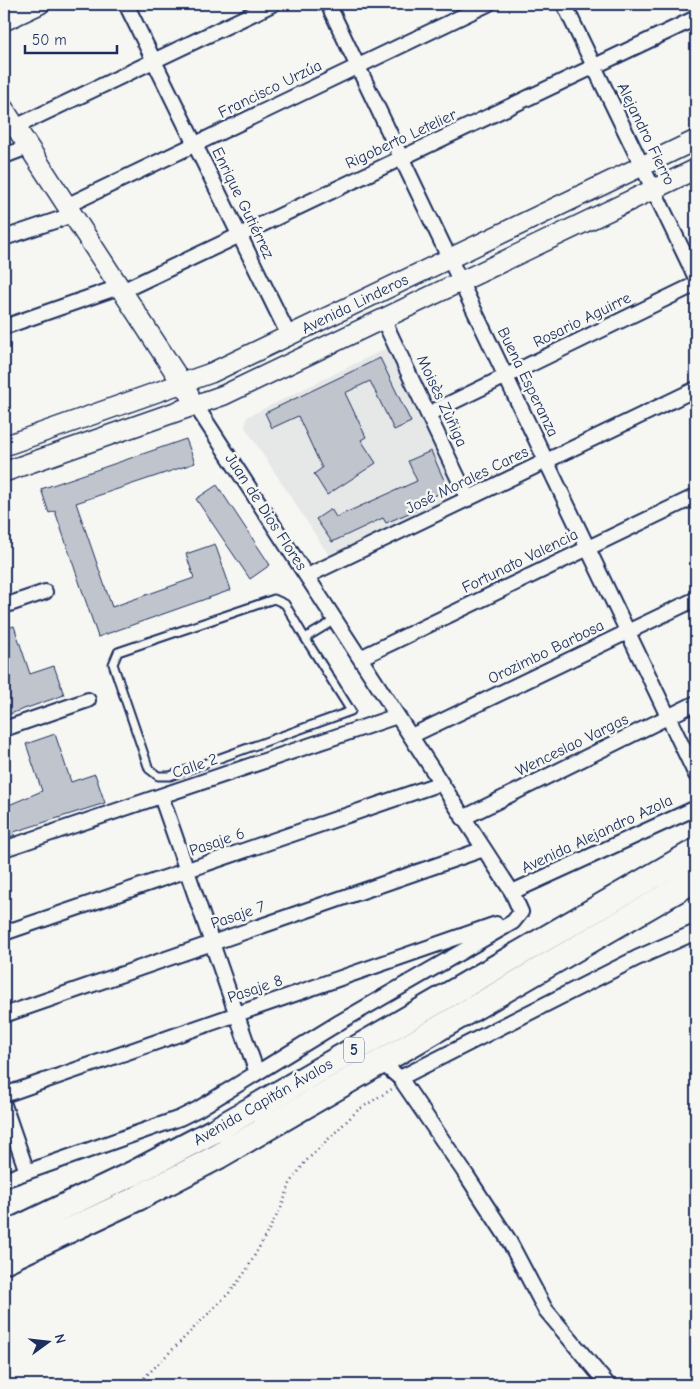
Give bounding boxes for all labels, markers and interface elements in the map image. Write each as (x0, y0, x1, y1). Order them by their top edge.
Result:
scale bar (25, 22, 118, 54)
text: 50 m (32, 31, 67, 49)
street label: Francisco Urzúa (215, 56, 325, 122)
street label: Alejandro Fierro (613, 80, 679, 188)
street label: Rigoberto Letelier (343, 105, 460, 173)
street label: Enrique Gutiérrez (208, 144, 278, 262)
street label: Avenida Linderos (299, 270, 412, 338)
street label: Rosario Aguirre (530, 289, 634, 351)
street label: Buena Esperanza (494, 324, 562, 440)
street label: Moisès Zùñiga (413, 352, 471, 450)
street label: José Morales Cares (403, 442, 532, 517)
street label: Juan de Dios Flores (221, 450, 311, 574)
street label: Fortunato Valencia (459, 525, 581, 597)
street label: Orozimbo Barbosa (485, 616, 607, 688)
street label: Wenceslao Vargas (513, 710, 631, 780)
street label: Calle 2 (170, 750, 220, 782)
street label: Avenida Alejandro Azola (519, 791, 675, 877)
street label: Pasaje 6 (187, 824, 247, 860)
street label: Pasaje 7 (209, 897, 268, 933)
street label: Pasaje 8 (225, 971, 285, 1007)
road number: 5 (344, 1038, 364, 1062)
street label: Avenida Capitán Ávalos (190, 1054, 336, 1149)
north arrow (22, 1316, 72, 1366)
text: N (51, 1332, 69, 1345)

